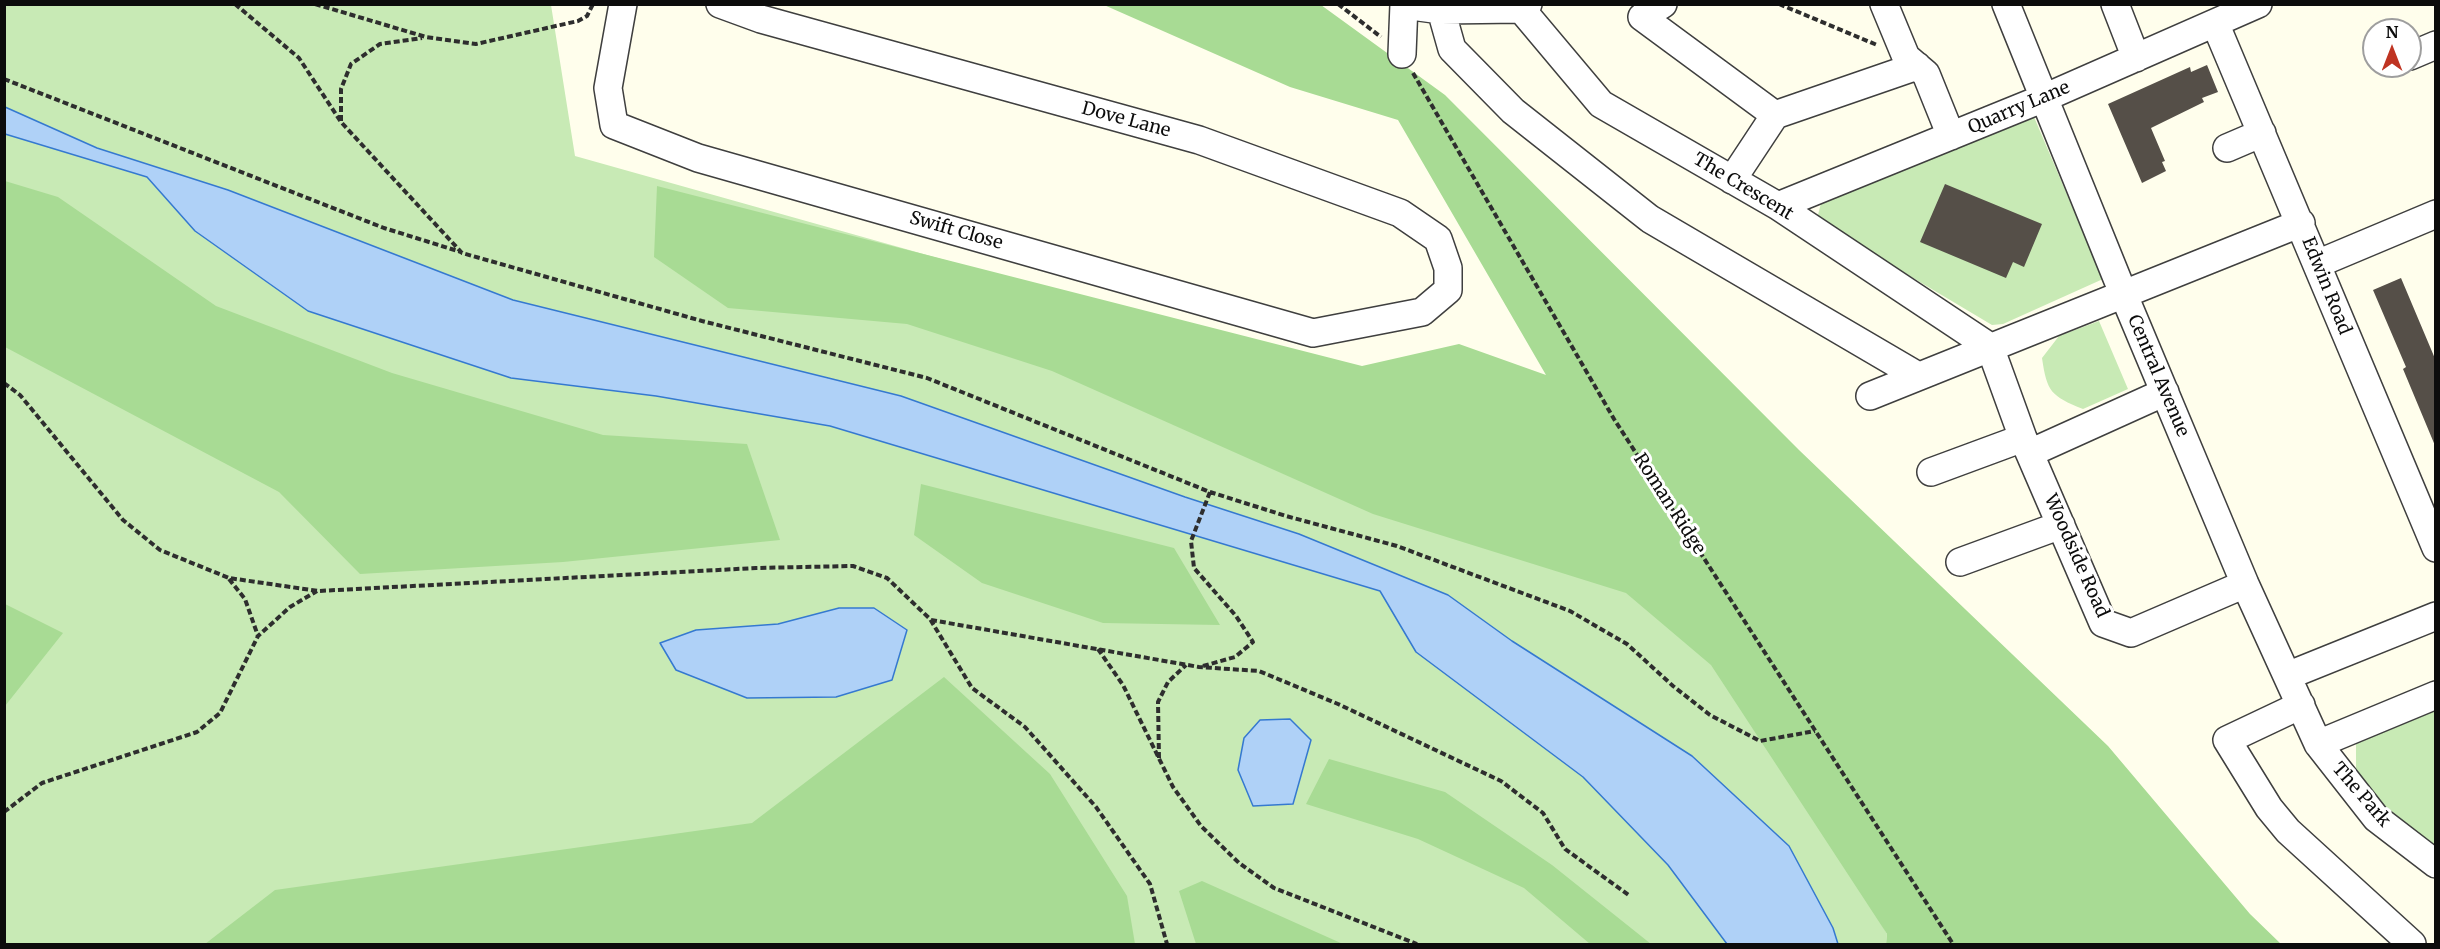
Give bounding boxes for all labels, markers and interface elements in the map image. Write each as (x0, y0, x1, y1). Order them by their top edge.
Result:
north arrow (2362, 18, 2422, 78)
text: N (2386, 22, 2398, 42)
street label: Quarry Lane (1965, 77, 2073, 139)
street label: Dove Lane (1079, 98, 1173, 142)
street label: The Crescent (1689, 149, 1797, 225)
street label: Swift Close (907, 207, 1005, 255)
street label: Edwin Road (2297, 234, 2355, 338)
street label: Central Avenue (2123, 312, 2193, 440)
street label: Roman Ridge (1628, 450, 1710, 558)
street label: Woodside Road (2039, 491, 2113, 621)
street label: The Park (2327, 758, 2395, 832)

